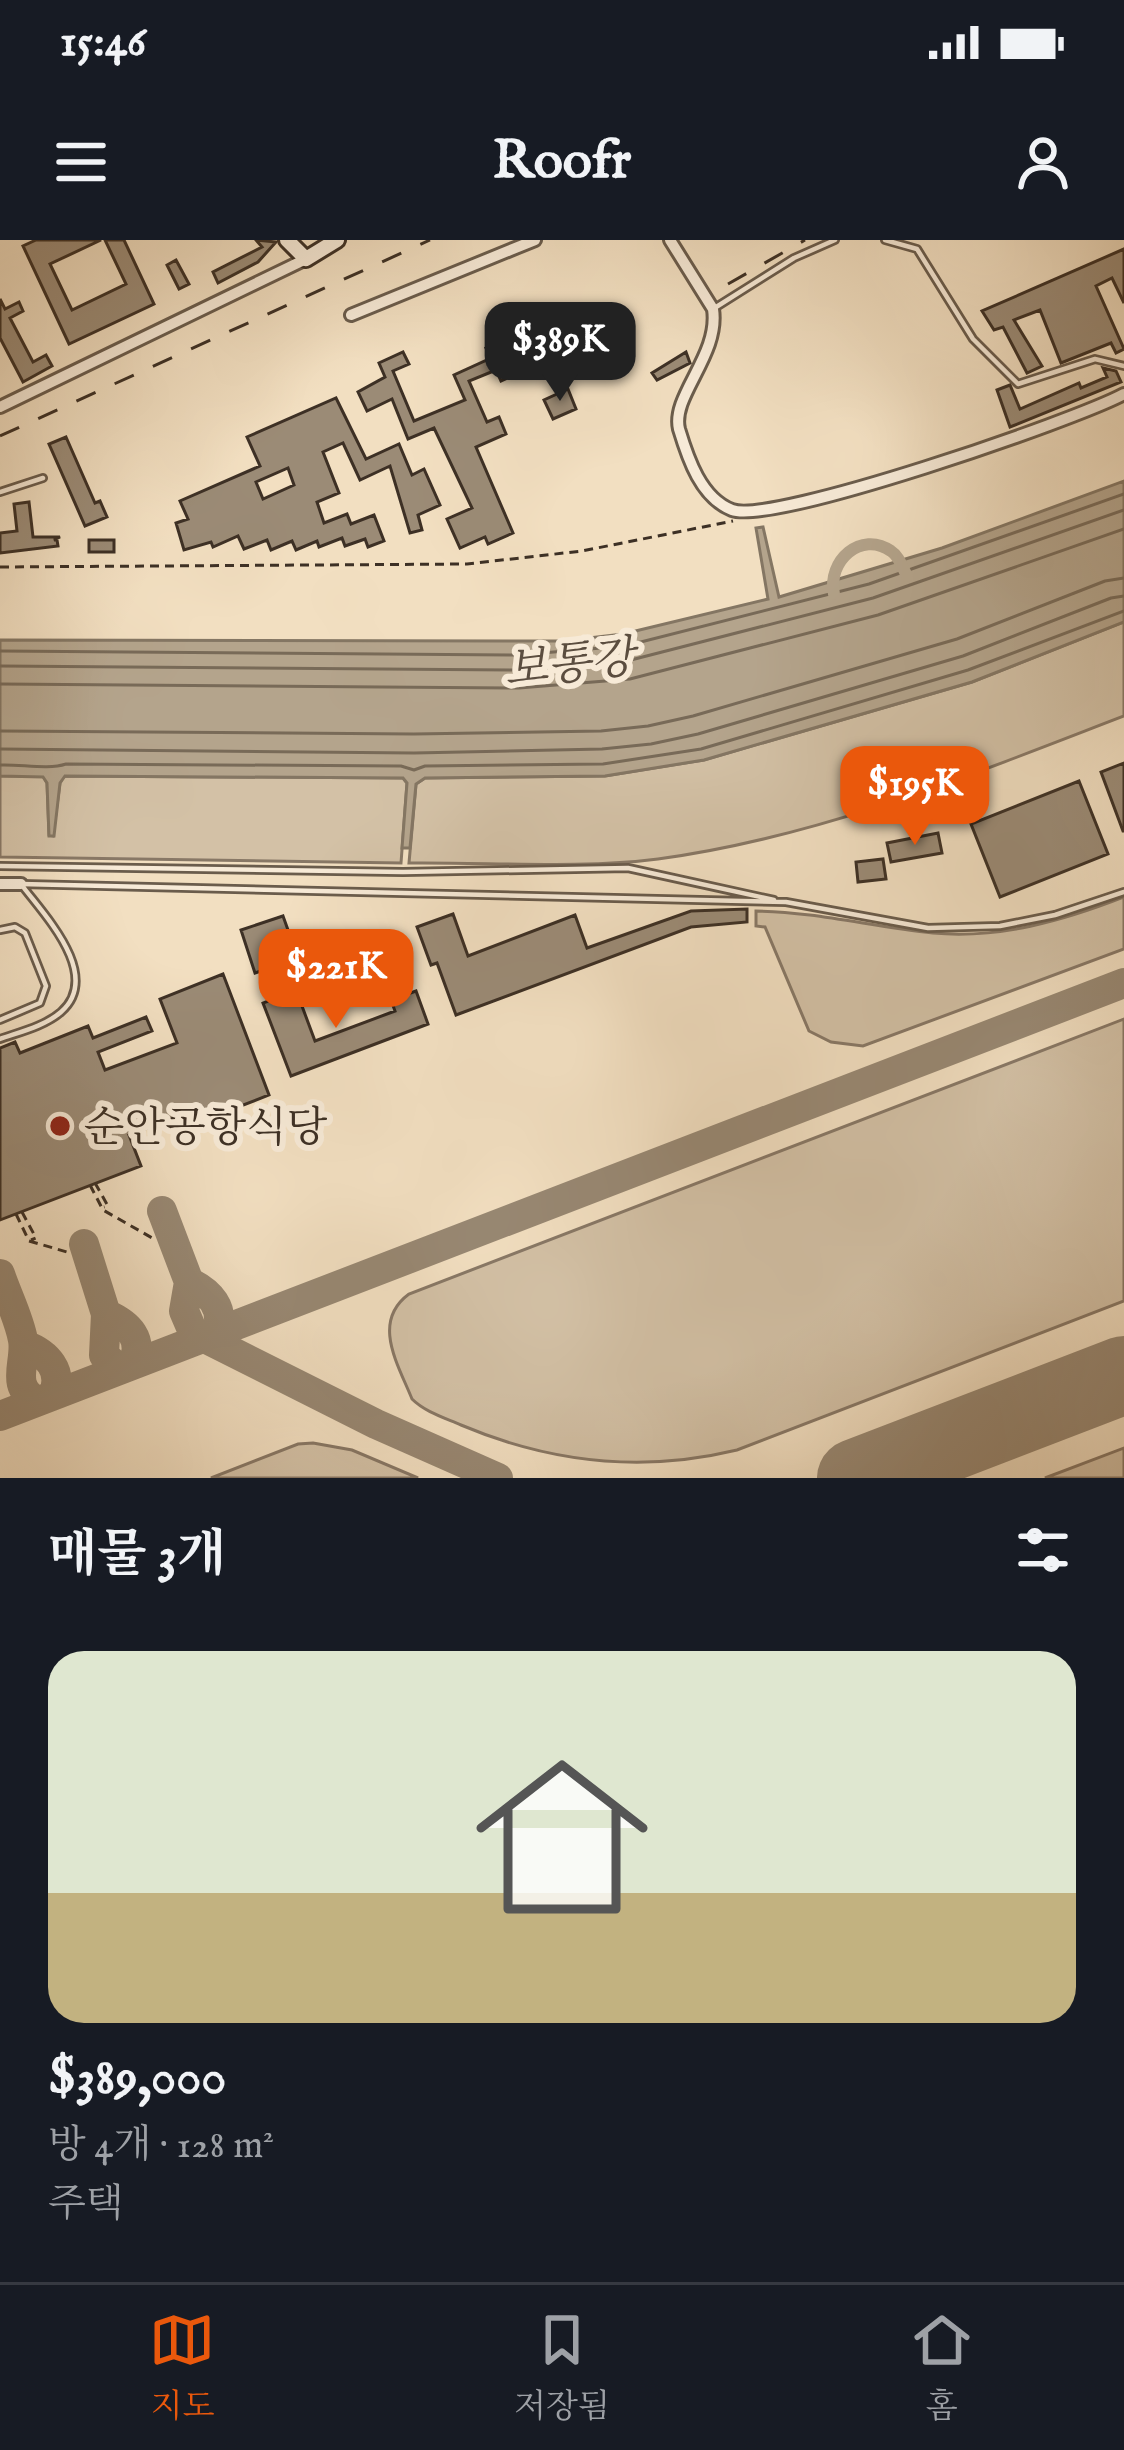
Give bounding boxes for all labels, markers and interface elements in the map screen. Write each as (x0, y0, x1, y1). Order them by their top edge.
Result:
text: 15:46 (60, 14, 146, 71)
text: Roofr (493, 128, 631, 197)
icon: menu (48, 129, 114, 195)
icon: person (1010, 129, 1076, 195)
pin: $389K (476, 302, 644, 404)
text: $389K (512, 316, 608, 365)
water label: 보통강 (502, 630, 644, 701)
pin: $195K (831, 746, 999, 848)
text: $195K (867, 760, 963, 809)
pin: $221K (252, 929, 420, 1031)
text: $221K (286, 943, 386, 992)
place label: 순안공항식당 (84, 1103, 328, 1156)
marker: 순안공항식당 (47, 1113, 73, 1139)
icon: filters (1010, 1517, 1076, 1583)
text: 매물 3개 (48, 1524, 226, 1589)
icon: home (454, 1729, 670, 1945)
text: $389,000 (48, 2047, 226, 2112)
text: 방 4개 · 128 m² (48, 2122, 274, 2171)
text: 주택 (48, 2181, 123, 2230)
tab: 지도 (149, 2307, 215, 2429)
tab: 저장됨 (514, 2307, 610, 2429)
tab: 홈 (909, 2307, 975, 2429)

